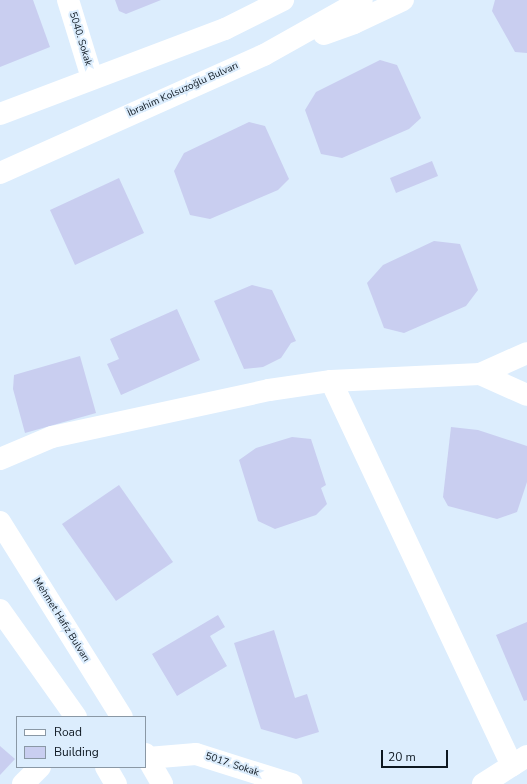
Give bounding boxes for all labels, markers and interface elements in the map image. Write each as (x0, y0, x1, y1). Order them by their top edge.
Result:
street label: 5040. Sokak (66, 11, 94, 67)
street label: İbrahim Kolsuzoğlu Bulvarı (126, 60, 240, 120)
street label: Mehmet Hafız Bulvarı (30, 576, 92, 664)
legend (16, 716, 146, 768)
text: Road (54, 724, 82, 740)
scale bar (383, 742, 450, 768)
text: Building (54, 744, 99, 760)
text: 20 m (388, 749, 416, 765)
street label: 5017. Sokak (204, 751, 260, 779)

